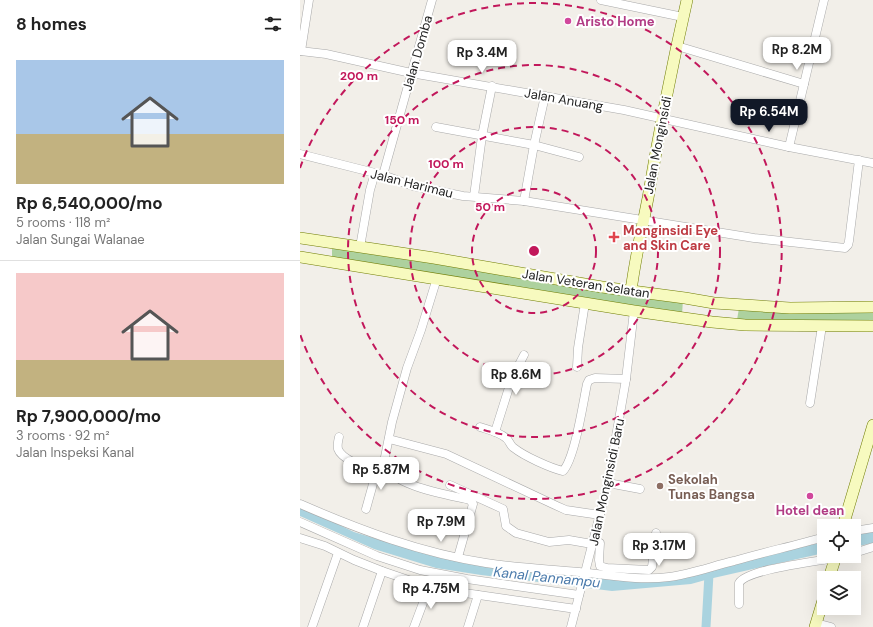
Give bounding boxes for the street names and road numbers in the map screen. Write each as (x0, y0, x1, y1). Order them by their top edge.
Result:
street label: Jalan Domba (399, 13, 436, 93)
street label: Jalan Anuang (523, 84, 605, 115)
street label: Jalan Monginsidi (640, 95, 675, 195)
street label: Jalan Harimau (369, 165, 455, 202)
street label: Jalan Veteran Selatan (521, 265, 651, 302)
street label: Jalan Monginsidi Baru (585, 417, 628, 547)

